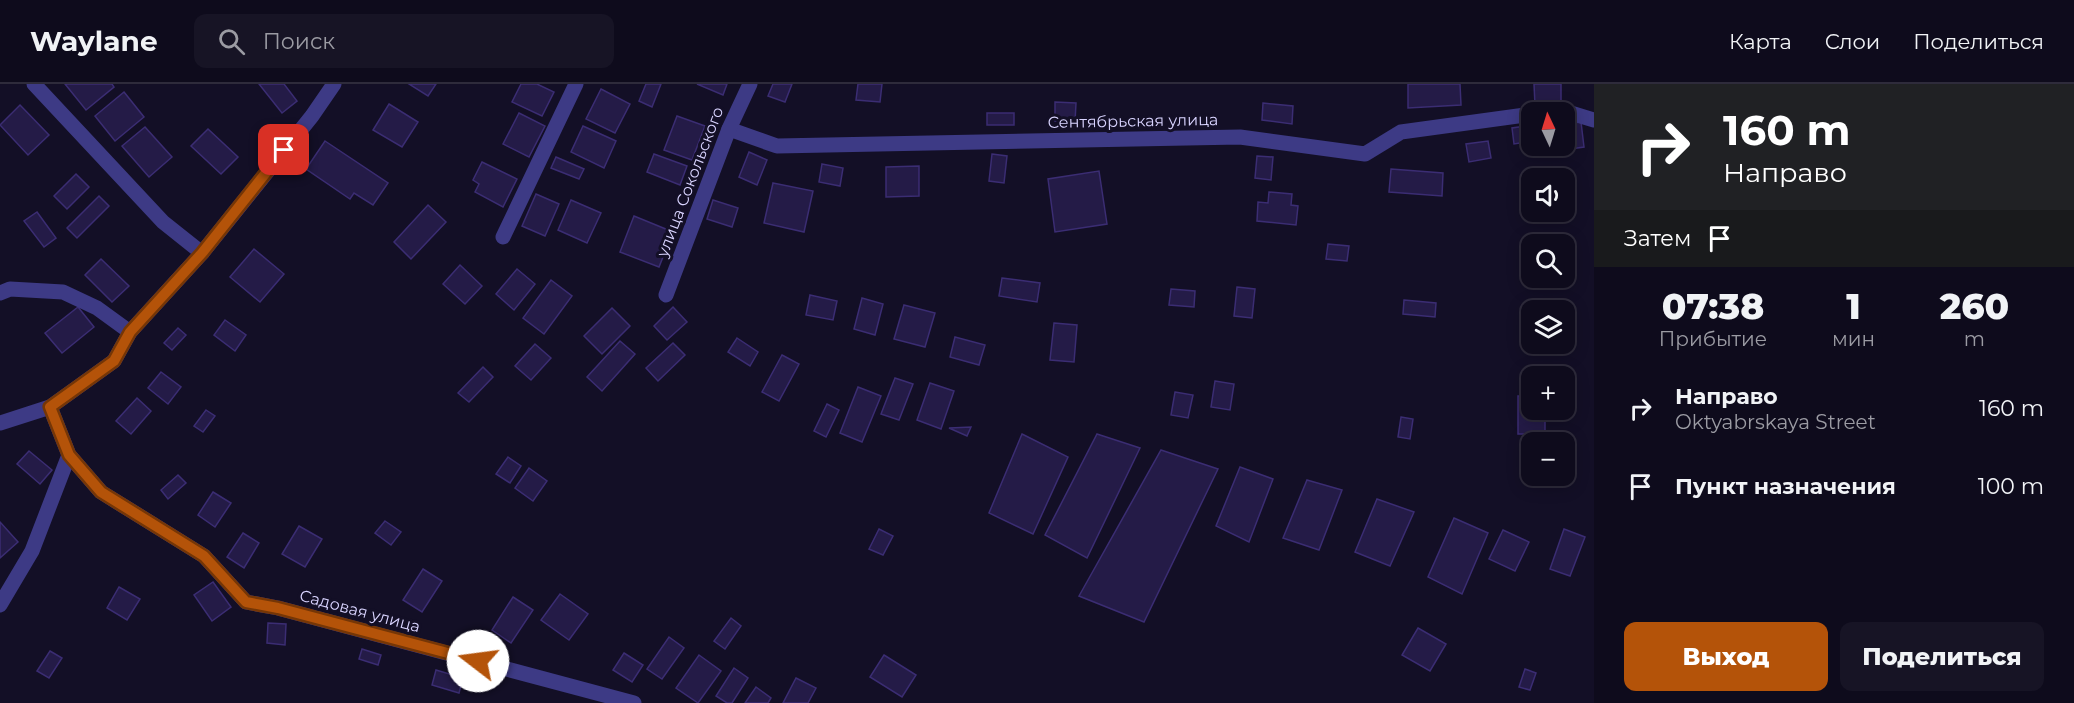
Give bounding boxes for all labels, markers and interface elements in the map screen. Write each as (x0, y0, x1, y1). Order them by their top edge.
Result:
search box (194, 14, 614, 68)
text: Waylane (30, 24, 158, 58)
icon: search (215, 25, 248, 58)
text: Поиск (263, 28, 335, 55)
text: Карта (1729, 29, 1792, 54)
text: Слои (1825, 29, 1880, 54)
text: Поделиться (1913, 29, 2044, 54)
north arrow (1521, 102, 1575, 156)
map controls (1521, 102, 1575, 486)
street label: улица Сокольского (652, 104, 727, 261)
text: 160 m (1723, 104, 1851, 156)
icon: right (1624, 108, 1702, 186)
street label: Сентябрьская улица (1047, 110, 1219, 132)
pin (258, 124, 309, 175)
icon: arrive (267, 133, 300, 166)
text: Направо (1723, 156, 1847, 189)
button: sound (1521, 168, 1575, 222)
icon: arrive (1703, 222, 1736, 255)
text: Затем (1624, 225, 1691, 252)
button: search (1521, 234, 1575, 288)
text: 07:38 (1662, 284, 1764, 328)
text: 1 (1846, 284, 1861, 328)
text: 260 (1940, 284, 2009, 328)
button: layers (1521, 300, 1575, 354)
text: Прибытие (1659, 327, 1767, 351)
text: мин (1832, 327, 1875, 351)
text: m (1964, 327, 1985, 351)
button: + (1521, 366, 1575, 420)
text: Направо (1675, 383, 1778, 410)
icon: right (1624, 392, 1657, 425)
text: 160 m (1979, 395, 2044, 422)
text: Oktyabrskaya Street (1675, 410, 1876, 434)
button: − (1521, 432, 1575, 486)
icon: arrive (1624, 470, 1657, 503)
text: Пункт назначения (1675, 473, 1896, 500)
text: 100 m (1978, 473, 2044, 500)
street label: Садовая улица (298, 586, 422, 636)
button: Выход (1624, 622, 1828, 691)
button: Поделиться (1840, 622, 2044, 691)
position arrow (446, 629, 510, 693)

